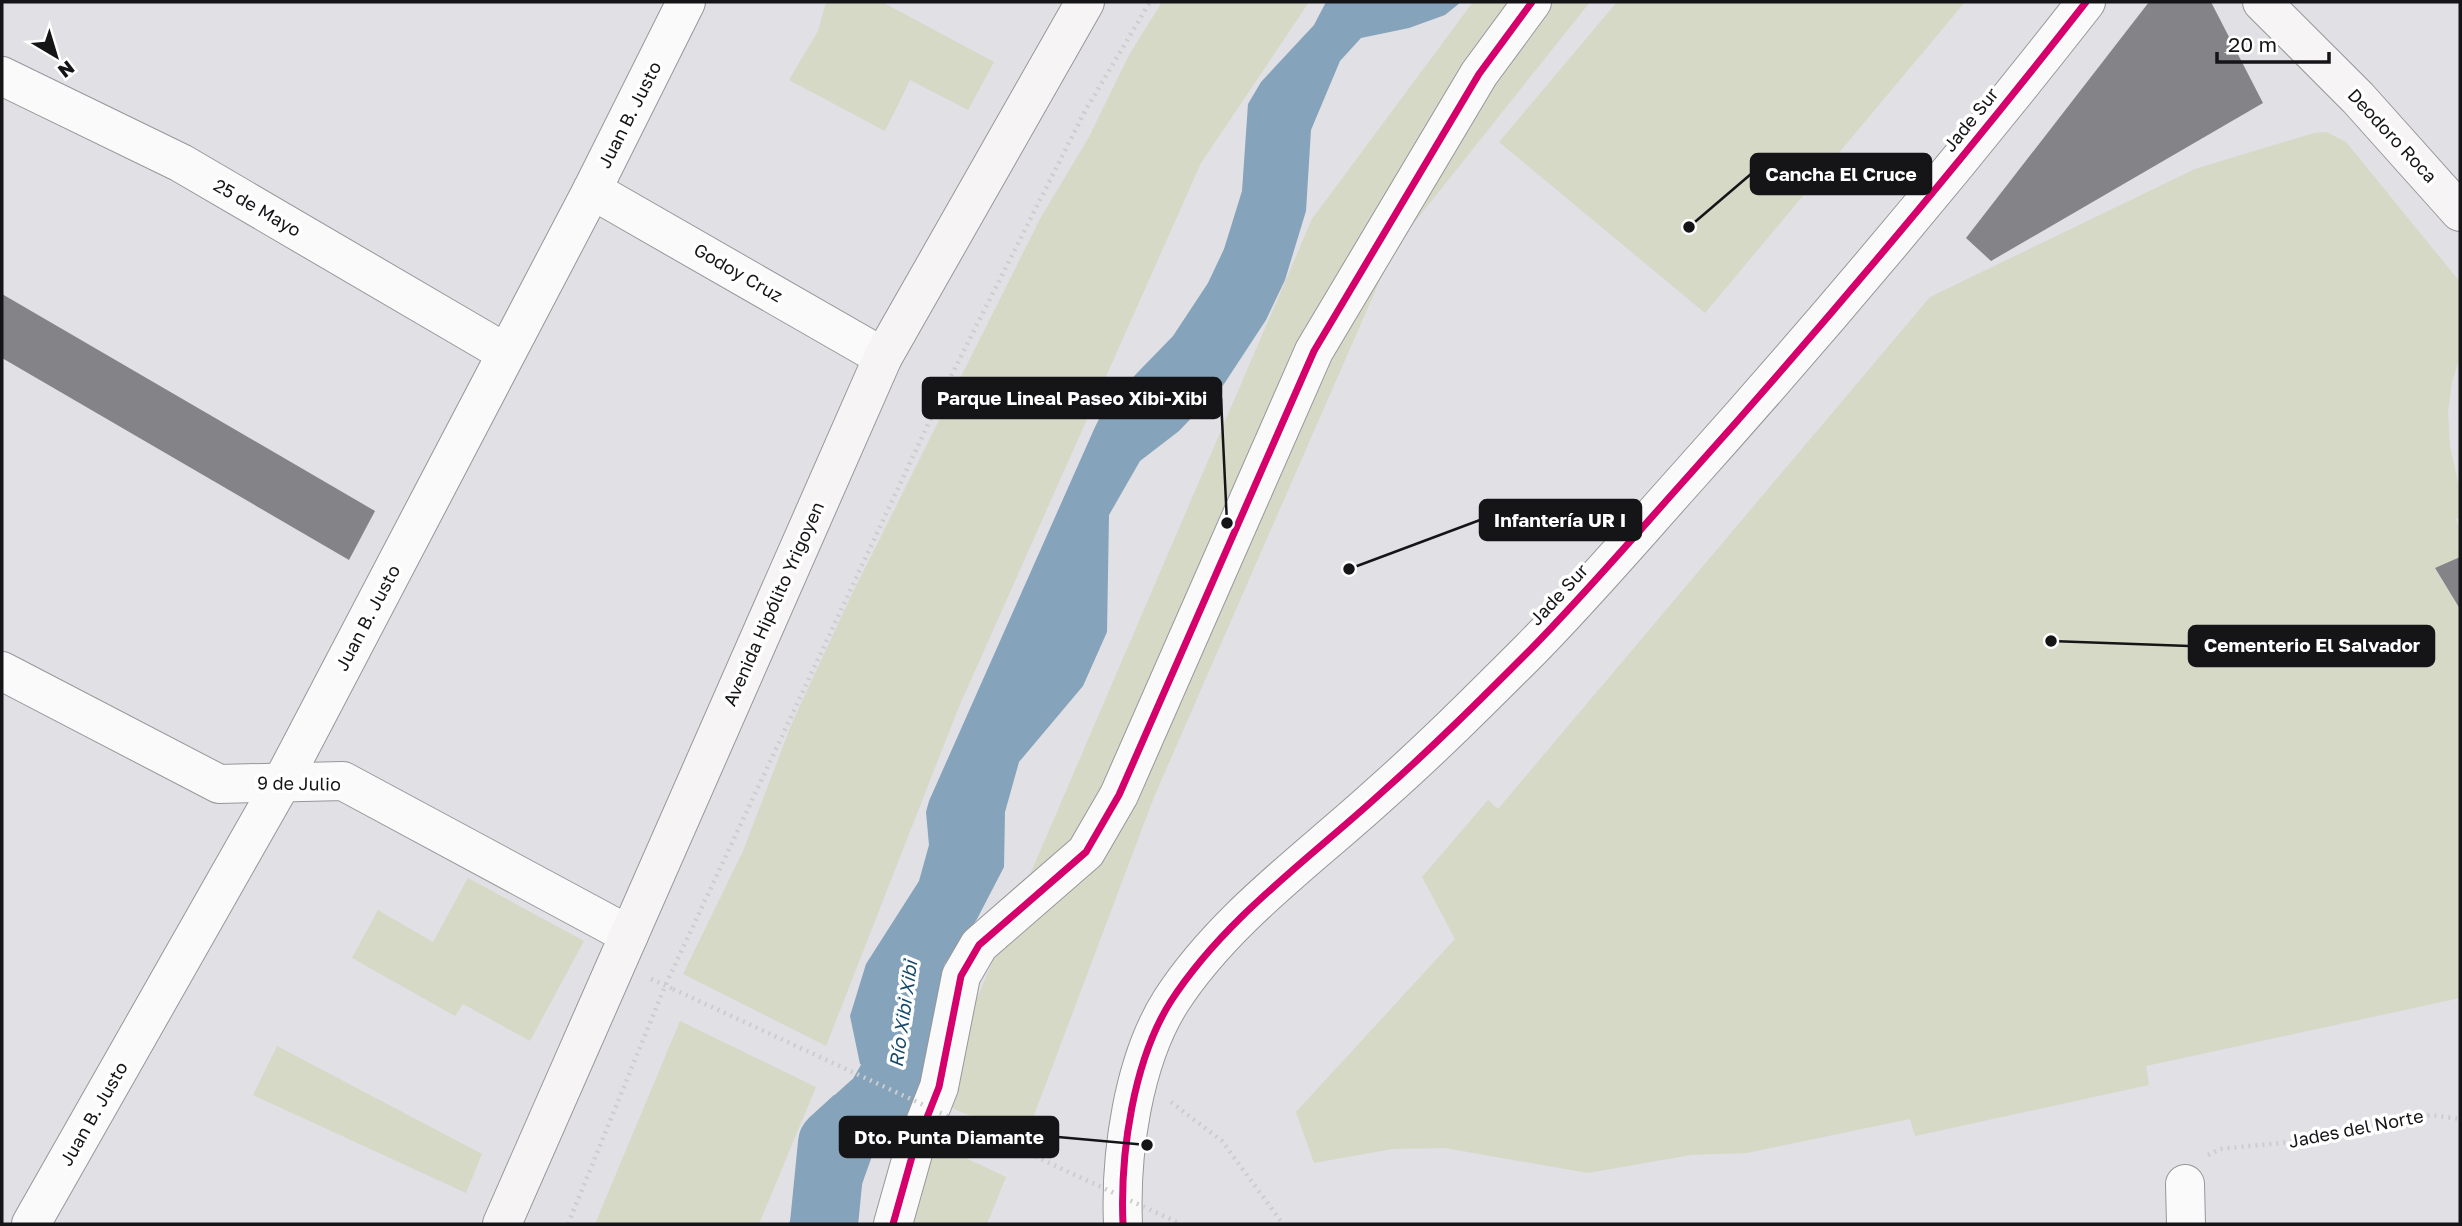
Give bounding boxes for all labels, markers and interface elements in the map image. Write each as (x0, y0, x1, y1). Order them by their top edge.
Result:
north arrow (21, 21, 91, 91)
scale bar (2217, 21, 2329, 65)
text: 20 m (2228, 31, 2277, 57)
text: N (54, 56, 80, 83)
street label: Juan B. Justo (593, 58, 665, 172)
street label: Jade Sur (1938, 83, 2003, 156)
street label: Deodoro Roca (2344, 84, 2442, 187)
callout: Cancha El Cruce (1751, 154, 1931, 194)
text: Cancha El Cruce (1765, 162, 1917, 185)
street label: 25 de Mayo (210, 173, 305, 241)
street label: Godoy Cruz (690, 238, 787, 306)
callout: Parque Lineal Paseo Xibi-Xibi (923, 378, 1221, 418)
text: Parque Lineal Paseo Xibi-Xibi (937, 386, 1207, 409)
street label: Avenida Hipólito Yrigoyen (718, 498, 828, 709)
callout: Infantería UR I (1480, 500, 1641, 540)
text: Infantería UR I (1494, 508, 1626, 531)
street label: Jade Sur (1524, 559, 1592, 629)
street label: Juan B. Justo (330, 561, 404, 674)
callout: Cementerio El Salvador (2189, 626, 2434, 666)
text: Cementerio El Salvador (2204, 633, 2421, 656)
street label: 9 de Julio (257, 771, 341, 795)
water label: Río Xibi Xibi (884, 957, 922, 1069)
street label: Juan B. Justo (54, 1057, 132, 1170)
street label: Jades del Norte (2286, 1104, 2425, 1152)
callout: Dto. Punta Diamante (840, 1117, 1058, 1157)
text: Dto. Punta Diamante (854, 1125, 1044, 1148)

